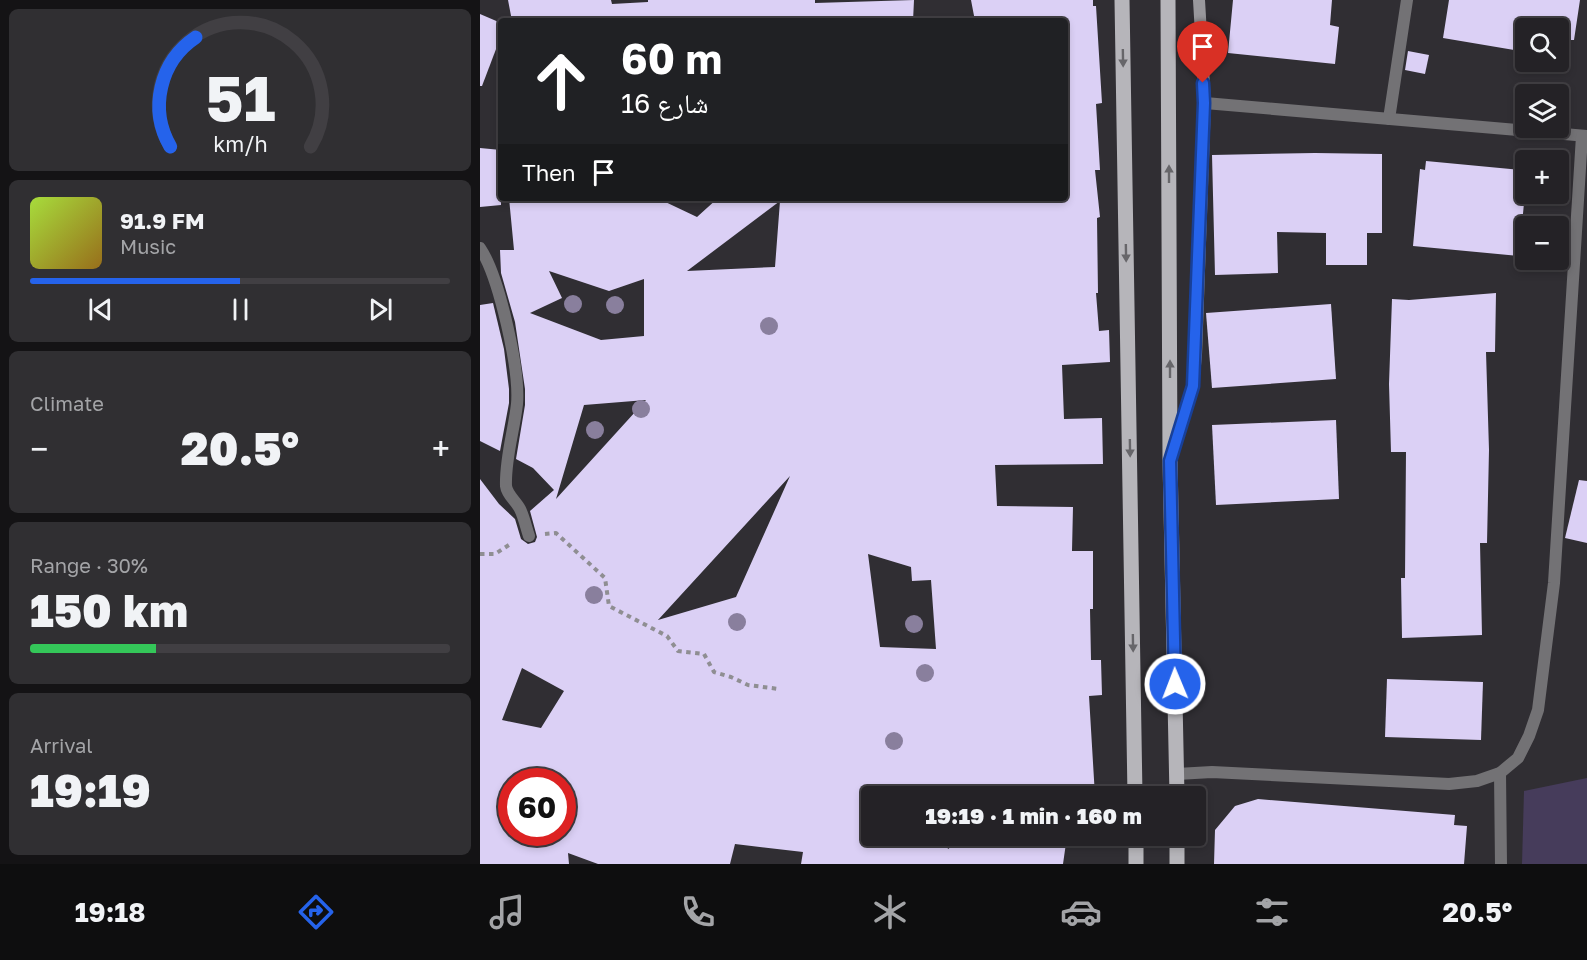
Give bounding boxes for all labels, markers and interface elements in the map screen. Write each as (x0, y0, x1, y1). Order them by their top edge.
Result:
map controls (1515, 18, 1569, 270)
button: search (1515, 18, 1569, 72)
pin (1177, 21, 1228, 83)
icon: arrive (1186, 30, 1219, 63)
text: 60 m (621, 33, 722, 83)
icon: ahead (522, 42, 600, 120)
one-way arrow (1118, 49, 1128, 68)
text: 51 (205, 60, 275, 135)
button: layers (1515, 84, 1569, 138)
text: شارع 16 (621, 87, 709, 119)
text: km/h (213, 131, 267, 157)
button: + (1515, 150, 1569, 204)
icon: arrive (587, 156, 620, 189)
text: Then (522, 159, 575, 186)
one-way arrow (1164, 165, 1174, 184)
text: 91.9 FM (120, 207, 204, 234)
button: − (1515, 216, 1569, 270)
text: Music (120, 234, 176, 258)
one-way arrow (1122, 244, 1131, 263)
icon: previous (84, 293, 117, 326)
icon: pause (224, 293, 257, 326)
icon: next (364, 293, 397, 326)
one-way arrow (1165, 360, 1175, 379)
text: Climate (30, 391, 104, 415)
text: 20.5° (181, 421, 299, 475)
text: − (30, 429, 48, 468)
text: + (432, 429, 450, 468)
one-way arrow (1125, 439, 1135, 458)
text: Range · 30% (30, 553, 148, 577)
text: 150 km (30, 583, 188, 637)
one-way arrow (1128, 634, 1138, 653)
position arrow (1143, 652, 1207, 716)
text: Arrival (30, 733, 93, 757)
text: 19:19 (30, 763, 151, 817)
speed limit sign: 60 (498, 768, 576, 846)
text: 19:19 · 1 min · 160 m (925, 802, 1142, 829)
icon: directions (295, 891, 337, 933)
icon: music (486, 891, 528, 933)
icon: phone (677, 891, 719, 933)
icon: climate (869, 891, 911, 933)
icon: car (1060, 891, 1102, 933)
icon: filters (1251, 891, 1293, 933)
text: 19:18 (75, 896, 146, 928)
text: 20.5° (1443, 896, 1512, 928)

